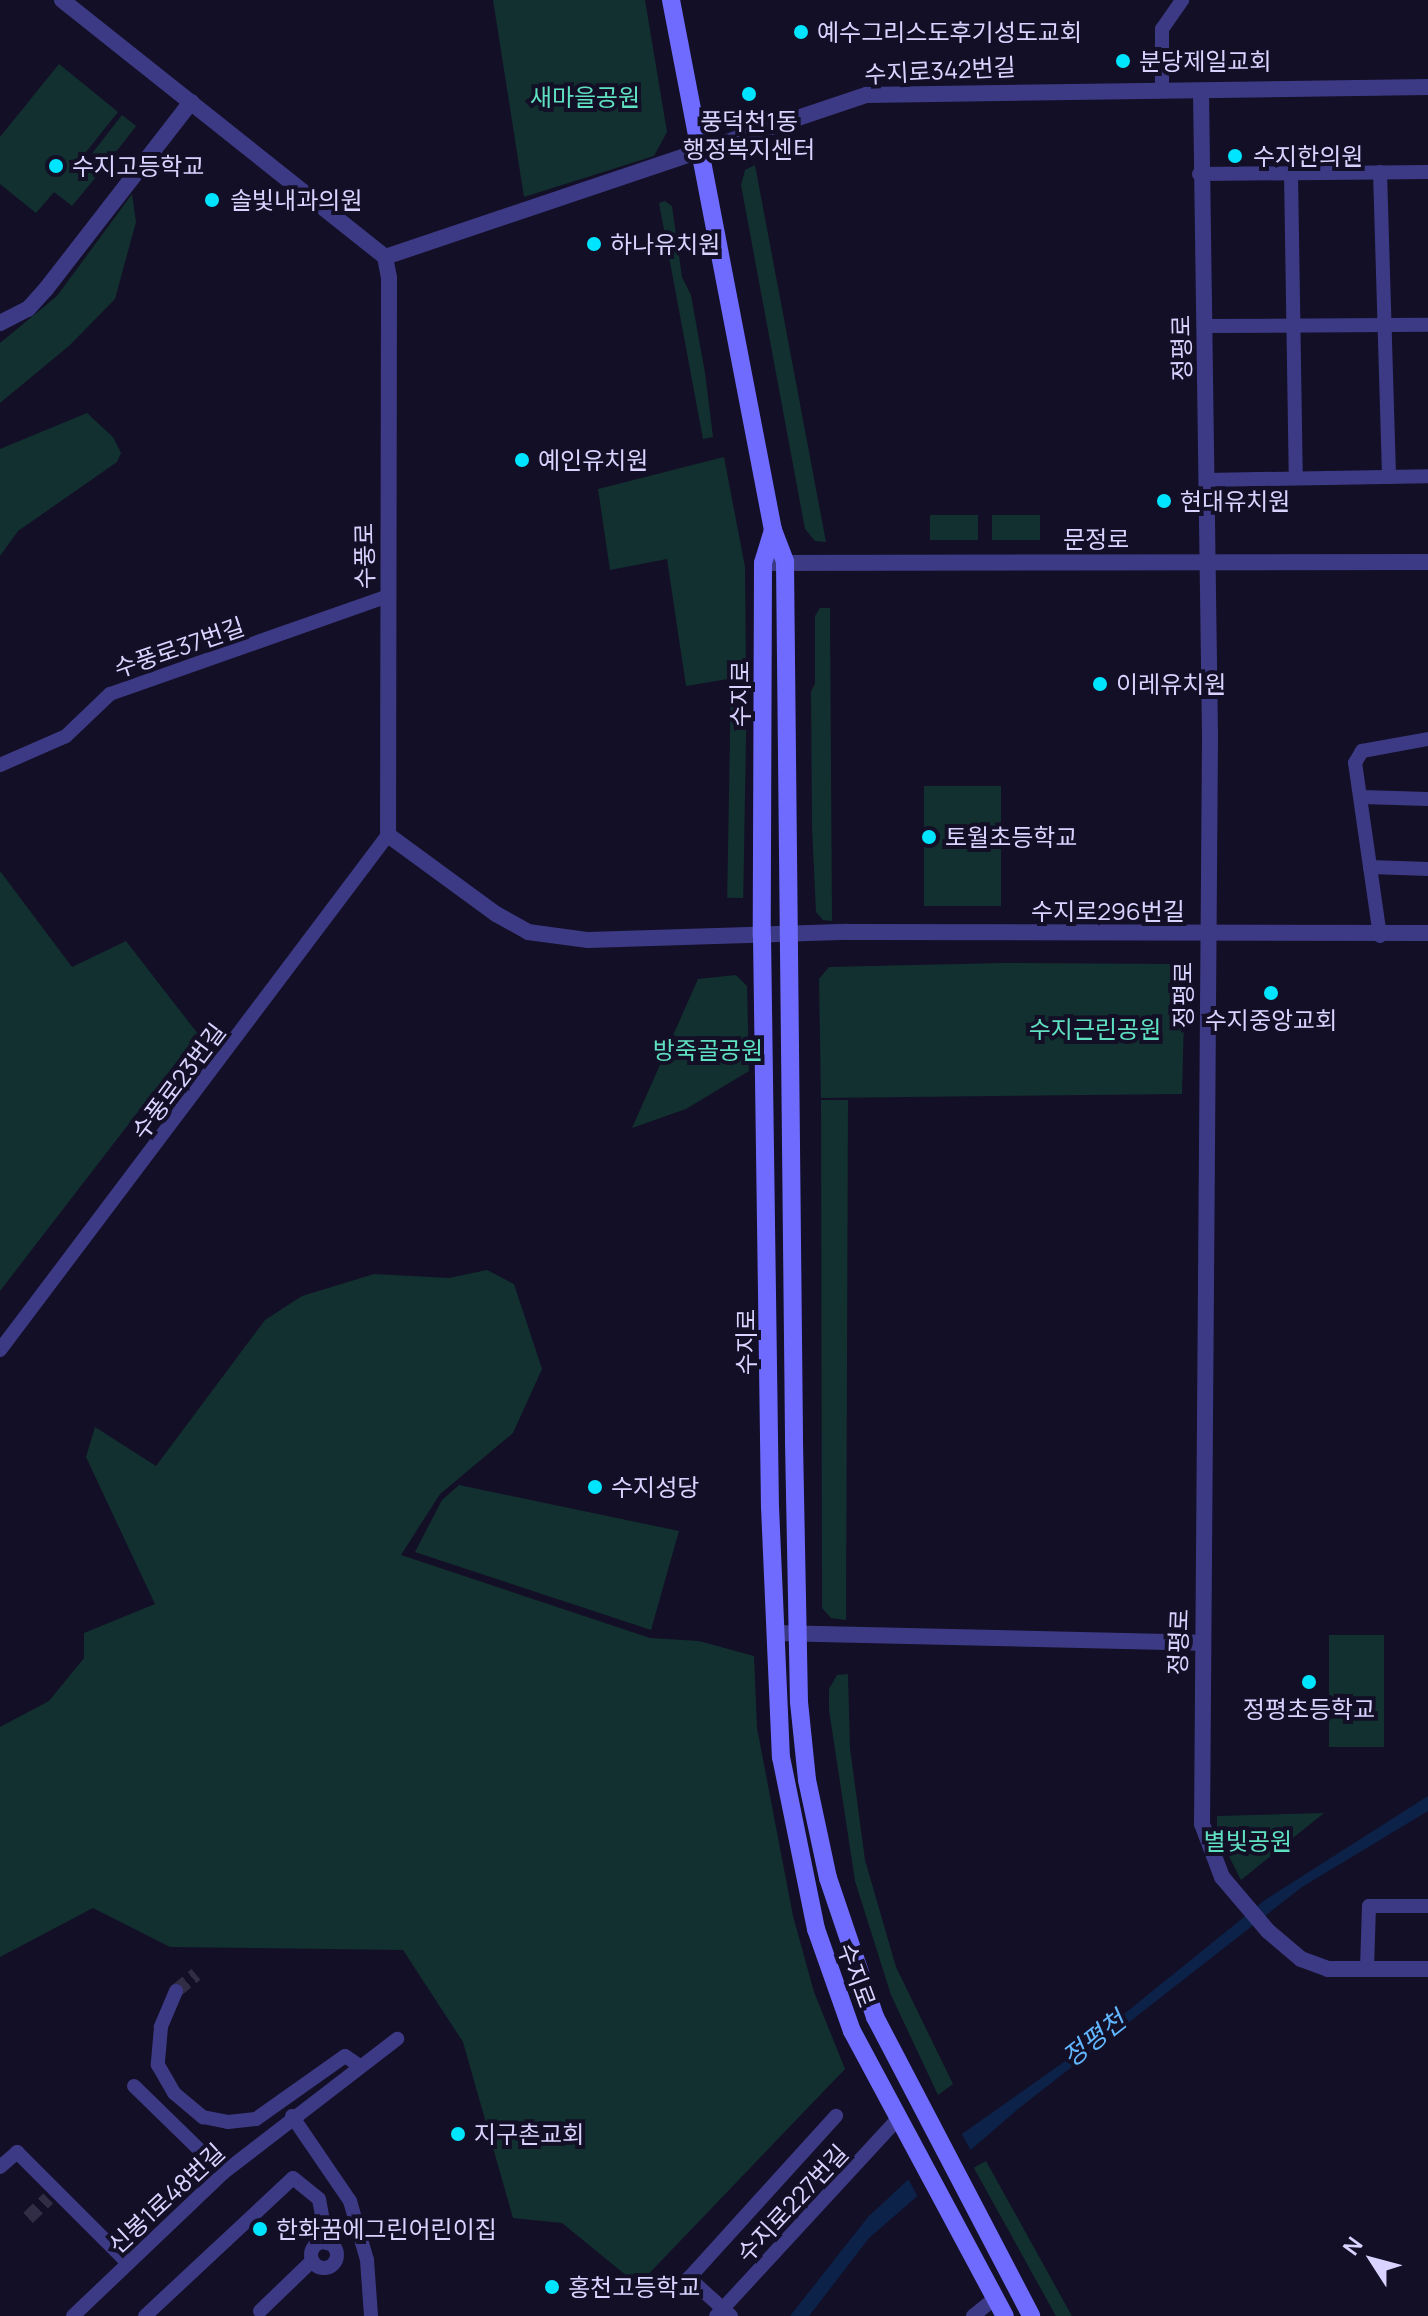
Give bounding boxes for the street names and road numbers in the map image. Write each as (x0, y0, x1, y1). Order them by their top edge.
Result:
street label: 수지로342번길 (864, 52, 1016, 88)
street label: 정평로 (1166, 315, 1196, 381)
street label: 수풍로 (349, 523, 379, 589)
street label: 문정로 (1063, 525, 1129, 553)
street label: 수풍로37번길 (110, 611, 248, 683)
street label: 수지로 (726, 661, 754, 727)
street label: 수지로296번길 (1031, 897, 1185, 925)
street label: 정평로 (1169, 962, 1197, 1028)
street label: 수풍로23번길 (125, 1017, 231, 1145)
street label: 수지로 (732, 1309, 760, 1375)
street label: 정평로 (1162, 1608, 1194, 1676)
street label: 수지로 (832, 1939, 882, 2011)
street label: 신봉1로48번길 (102, 2137, 230, 2259)
street label: 수지로227번길 (730, 2138, 854, 2268)

